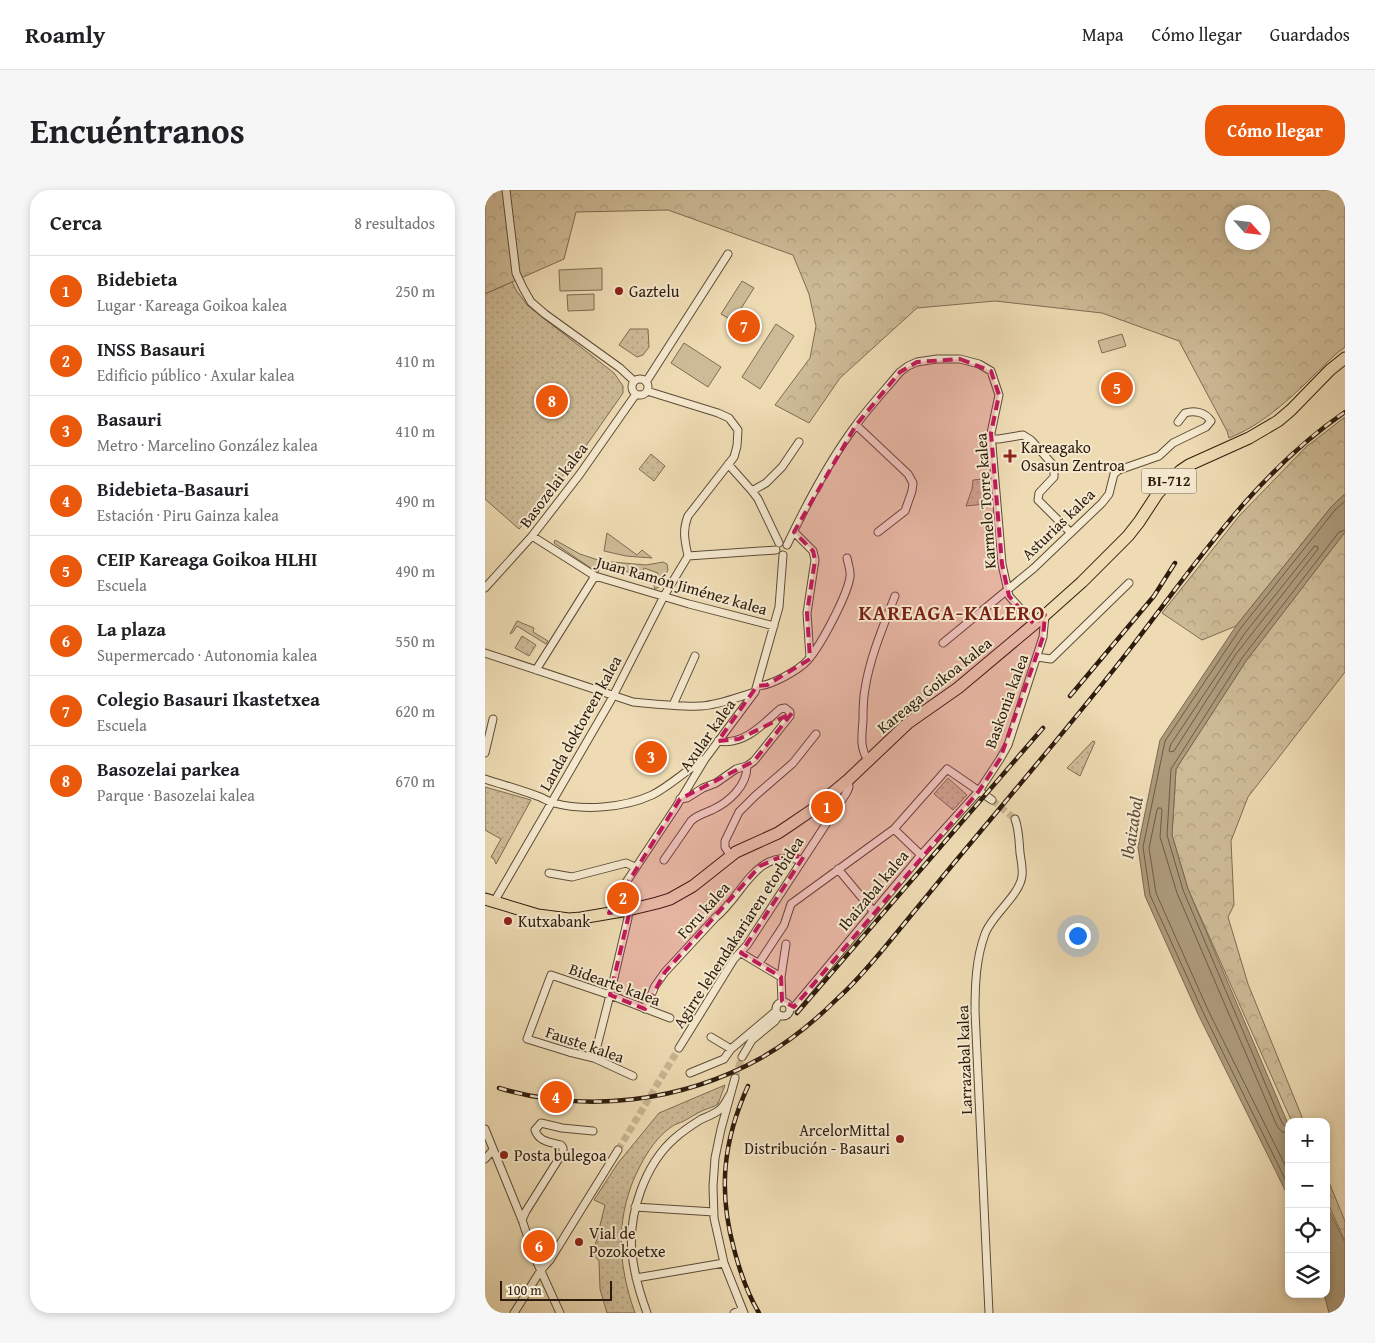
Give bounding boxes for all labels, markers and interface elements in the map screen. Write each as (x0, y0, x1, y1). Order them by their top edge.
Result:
text: Roamly (25, 17, 105, 52)
text: Mapa (1082, 21, 1124, 48)
text: Cómo llegar (1152, 21, 1242, 48)
text: Guardados (1270, 21, 1350, 48)
text: Encuéntranos (30, 105, 245, 156)
button: Cómo llegar (1205, 105, 1345, 156)
north arrow (1225, 205, 1270, 250)
text: Cerca (50, 207, 102, 238)
text: 8 resultados (354, 211, 435, 235)
text: Bidebieta (97, 265, 177, 293)
text: 1 (62, 279, 70, 303)
text: 250 m (395, 279, 435, 303)
place label: Gaztelu (629, 279, 680, 303)
marker: Gaztelu (613, 285, 625, 297)
text: Lugar · Kareaga Goikoa kalea (97, 293, 287, 317)
pin: 7 (728, 307, 760, 345)
text: INSS Basauri (97, 335, 205, 363)
text: 2 (62, 349, 70, 373)
text: 410 m (395, 349, 435, 373)
text: Edificio público · Axular kalea (97, 363, 294, 387)
pin: 5 (1101, 369, 1133, 407)
pin: 8 (536, 382, 568, 420)
text: Basauri (97, 405, 162, 433)
text: 3 (62, 419, 70, 443)
text: 410 m (395, 419, 435, 443)
street label: Karmelo Torre kalea (968, 432, 1002, 570)
text: Metro · Marcelino González kalea (97, 433, 318, 457)
place label: Kareagako Osasun Zentroa (1021, 435, 1125, 477)
street label: Basozelai kalea (513, 437, 593, 533)
marker: Kareagako Osasun Zentroa (1003, 449, 1017, 463)
road number: BI-712 (1141, 468, 1197, 494)
text: Bidebieta-Basauri (97, 475, 249, 503)
street label: Asturias kalea (1016, 482, 1101, 565)
text: 4 (62, 489, 70, 513)
text: 490 m (395, 489, 435, 513)
text: Estación · Piru Gainza kalea (97, 503, 279, 527)
text: CEIP Kareaga Goikoa HLHI (97, 545, 317, 573)
street label: Juan Ramón Jiménez kalea (592, 549, 771, 621)
text: 5 (62, 559, 70, 583)
text: 490 m (395, 559, 435, 583)
text: Escuela (97, 573, 147, 597)
district label: KAREAGA-KALERO (859, 597, 1045, 628)
text: La plaza (97, 615, 166, 643)
text: 6 (62, 629, 70, 653)
text: 550 m (395, 629, 435, 653)
street label: Kareaga Goikoa kalea (871, 631, 997, 739)
text: Supermercado · Autonomia kalea (97, 643, 317, 667)
street label: Landa doktoreen kalea (533, 650, 627, 795)
street label: Baskonia kalea (978, 650, 1034, 752)
text: Colegio Basauri Ikastetxea (97, 685, 320, 713)
street label: Axular kalea (673, 693, 741, 776)
text: 7 (62, 699, 70, 723)
text: 620 m (395, 699, 435, 723)
text: Escuela (97, 713, 147, 737)
pin: 3 (635, 738, 667, 776)
text: Basozelai parkea (97, 755, 240, 783)
text: 8 (62, 769, 70, 793)
text: 670 m (395, 769, 435, 793)
text: Parque · Basozelai kalea (97, 783, 255, 807)
pin: 1 (811, 788, 843, 826)
water label: Ibaizabal (1113, 794, 1150, 861)
street label: Agirre lehendakariaren etorbidea (667, 831, 809, 1033)
street label: Ibaizabal kalea (832, 844, 914, 936)
street label: Foru kalea (671, 876, 735, 944)
pin: 2 (607, 879, 639, 917)
place label: Kutxabank (518, 909, 591, 933)
marker: Kutxabank (502, 915, 514, 927)
your location (1065, 923, 1091, 949)
street label: Bidearte kalea (566, 956, 664, 1012)
street label: Larrazabal kalea (950, 1004, 978, 1115)
street label: Fauste kalea (542, 1019, 628, 1069)
pin: 4 (540, 1078, 572, 1116)
place label: ArcelorMittal Distribución - Basauri (744, 1118, 891, 1160)
map controls (1285, 1118, 1330, 1298)
button: + (1285, 1118, 1330, 1163)
marker: ArcelorMittal Distribución - Basauri (894, 1133, 906, 1145)
place label: Posta bulegoa (514, 1143, 607, 1167)
marker: Posta bulegoa (498, 1149, 510, 1161)
button: − (1285, 1163, 1330, 1208)
button: locate (1285, 1208, 1330, 1253)
place label: Vial de Pozokoetxe (589, 1221, 665, 1263)
pin: 6 (523, 1227, 555, 1265)
marker: Vial de Pozokoetxe (573, 1236, 585, 1248)
button: layers (1285, 1253, 1330, 1298)
scale bar (500, 1278, 613, 1301)
text: 100 m (507, 1280, 542, 1300)

